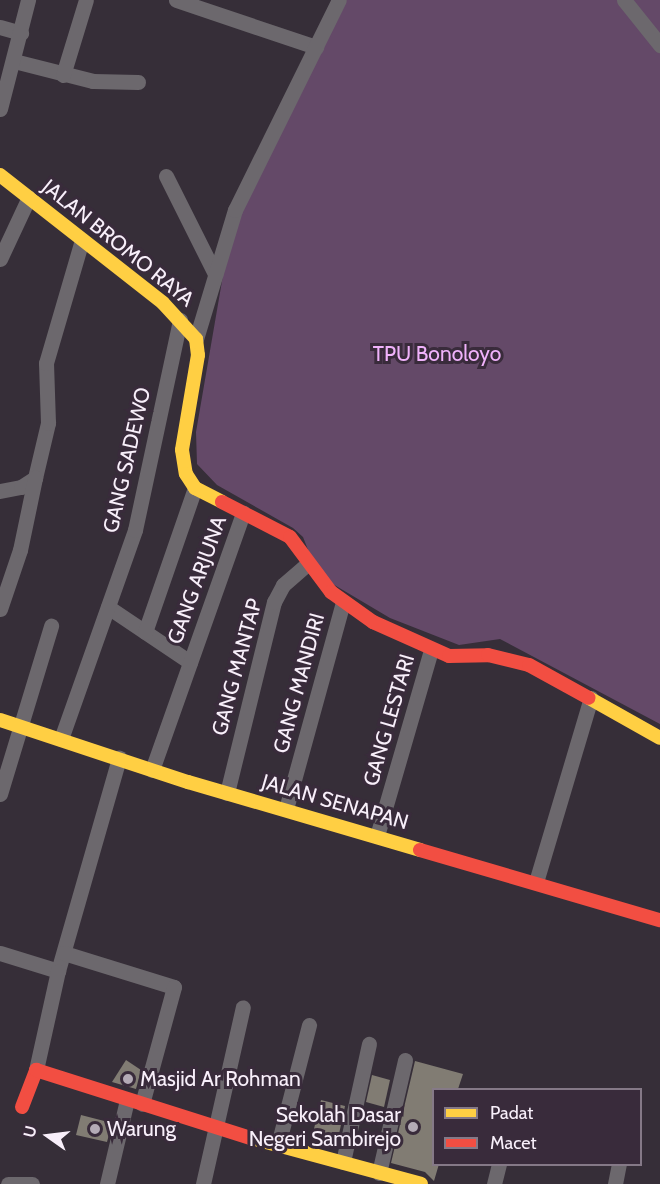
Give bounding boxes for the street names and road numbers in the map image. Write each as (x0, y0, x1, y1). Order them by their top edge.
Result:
street label: JALAN BROMO RAYA (37, 174, 199, 312)
street label: GANG SADEWO (98, 385, 156, 535)
street label: GANG ARJUNA (162, 512, 232, 648)
street label: GANG MANTAP (207, 596, 267, 738)
street label: GANG MANDIRI (268, 610, 330, 756)
street label: GANG LESTARI (358, 651, 420, 789)
street label: JALAN SENAPAN (259, 769, 411, 835)

